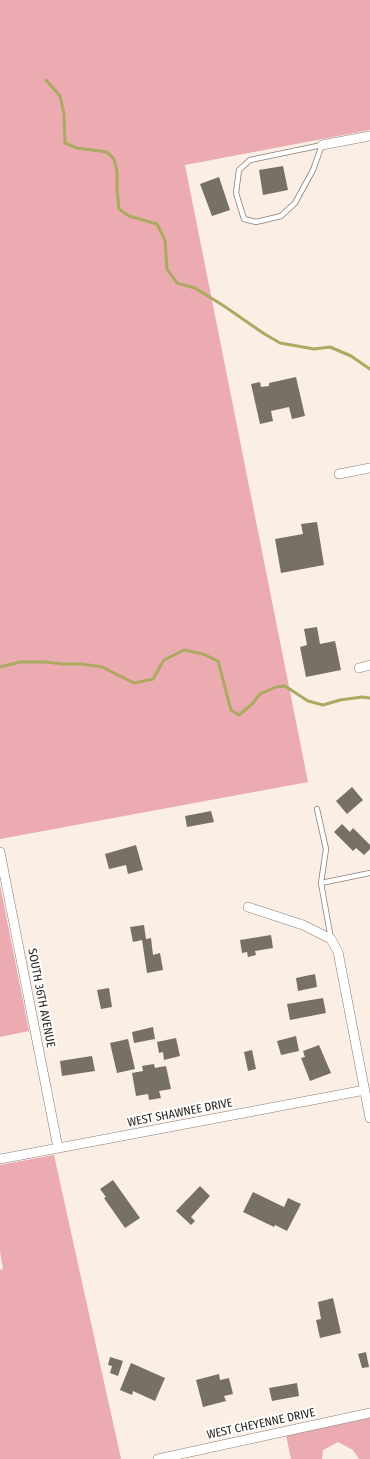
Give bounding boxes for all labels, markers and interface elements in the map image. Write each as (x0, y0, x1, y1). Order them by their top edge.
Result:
street label: SOUTH 36TH AVENUE (24, 947, 58, 1049)
street label: WEST SHAWNEE DRIVE (126, 1096, 234, 1130)
street label: WEST CHEYENNE DRIVE (205, 1405, 317, 1443)

